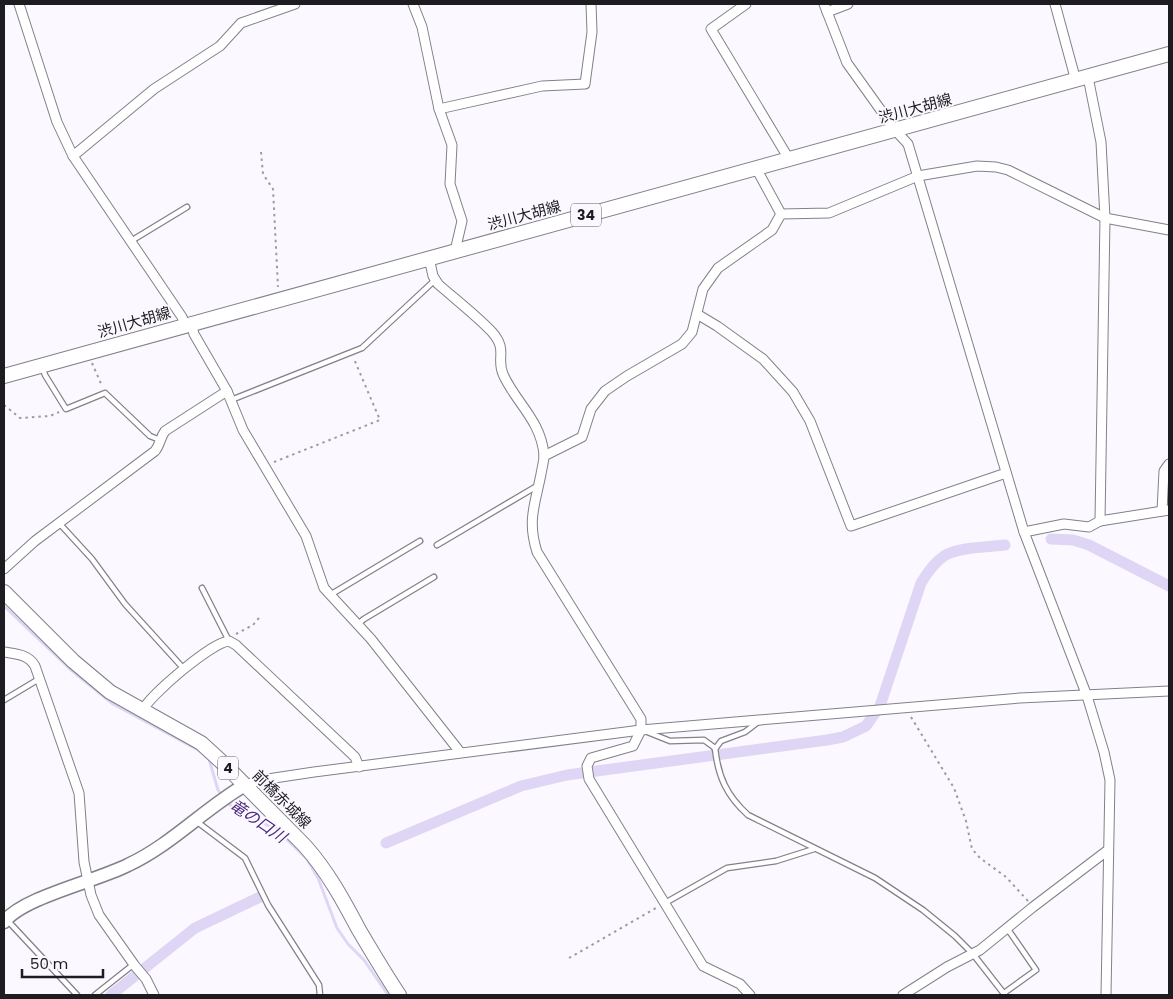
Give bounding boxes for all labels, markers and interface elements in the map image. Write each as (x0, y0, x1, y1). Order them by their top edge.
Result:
street label: 渋川大胡線 (876, 88, 954, 128)
street label: 渋川大胡線 (485, 195, 563, 235)
road number: 34 (571, 204, 601, 226)
street label: 渋川大胡線 (95, 302, 173, 342)
road number: 4 (218, 756, 238, 780)
street label: 前橋赤城線 (248, 765, 316, 833)
water label: 竜の口川 (225, 794, 293, 850)
scale bar (22, 946, 104, 978)
text: 50 m (30, 953, 68, 974)

